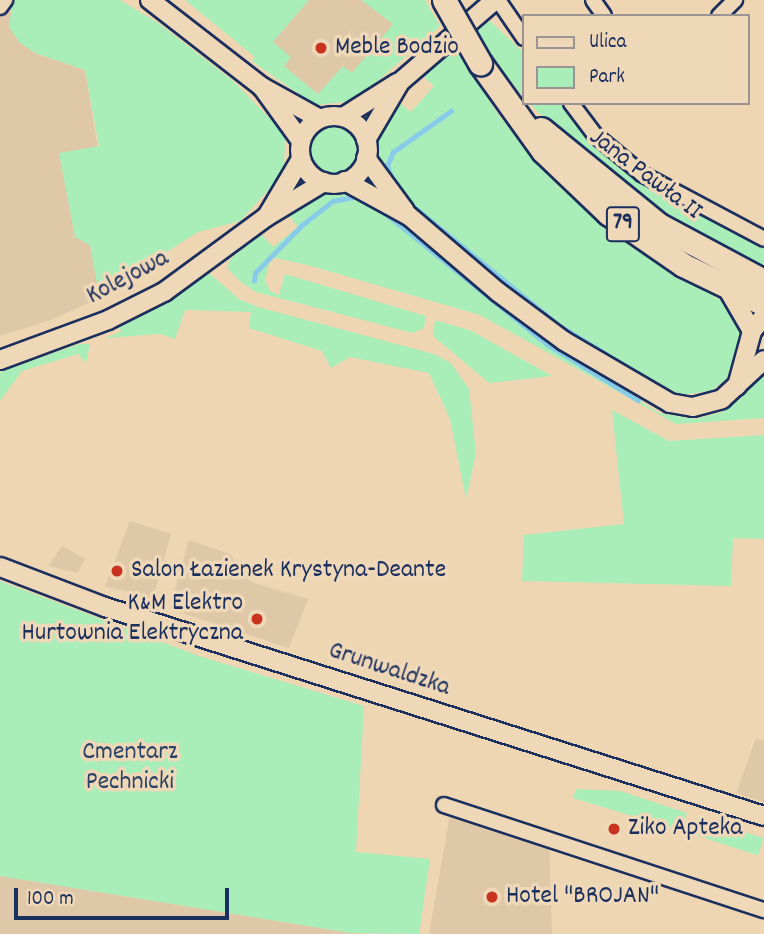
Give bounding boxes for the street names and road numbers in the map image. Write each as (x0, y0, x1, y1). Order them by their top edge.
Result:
street label: Jana Pawła II (582, 122, 708, 228)
road number: 79 (606, 204, 640, 244)
street label: Kolejowa (82, 243, 174, 313)
street label: Grunwaldzka (324, 636, 454, 704)

